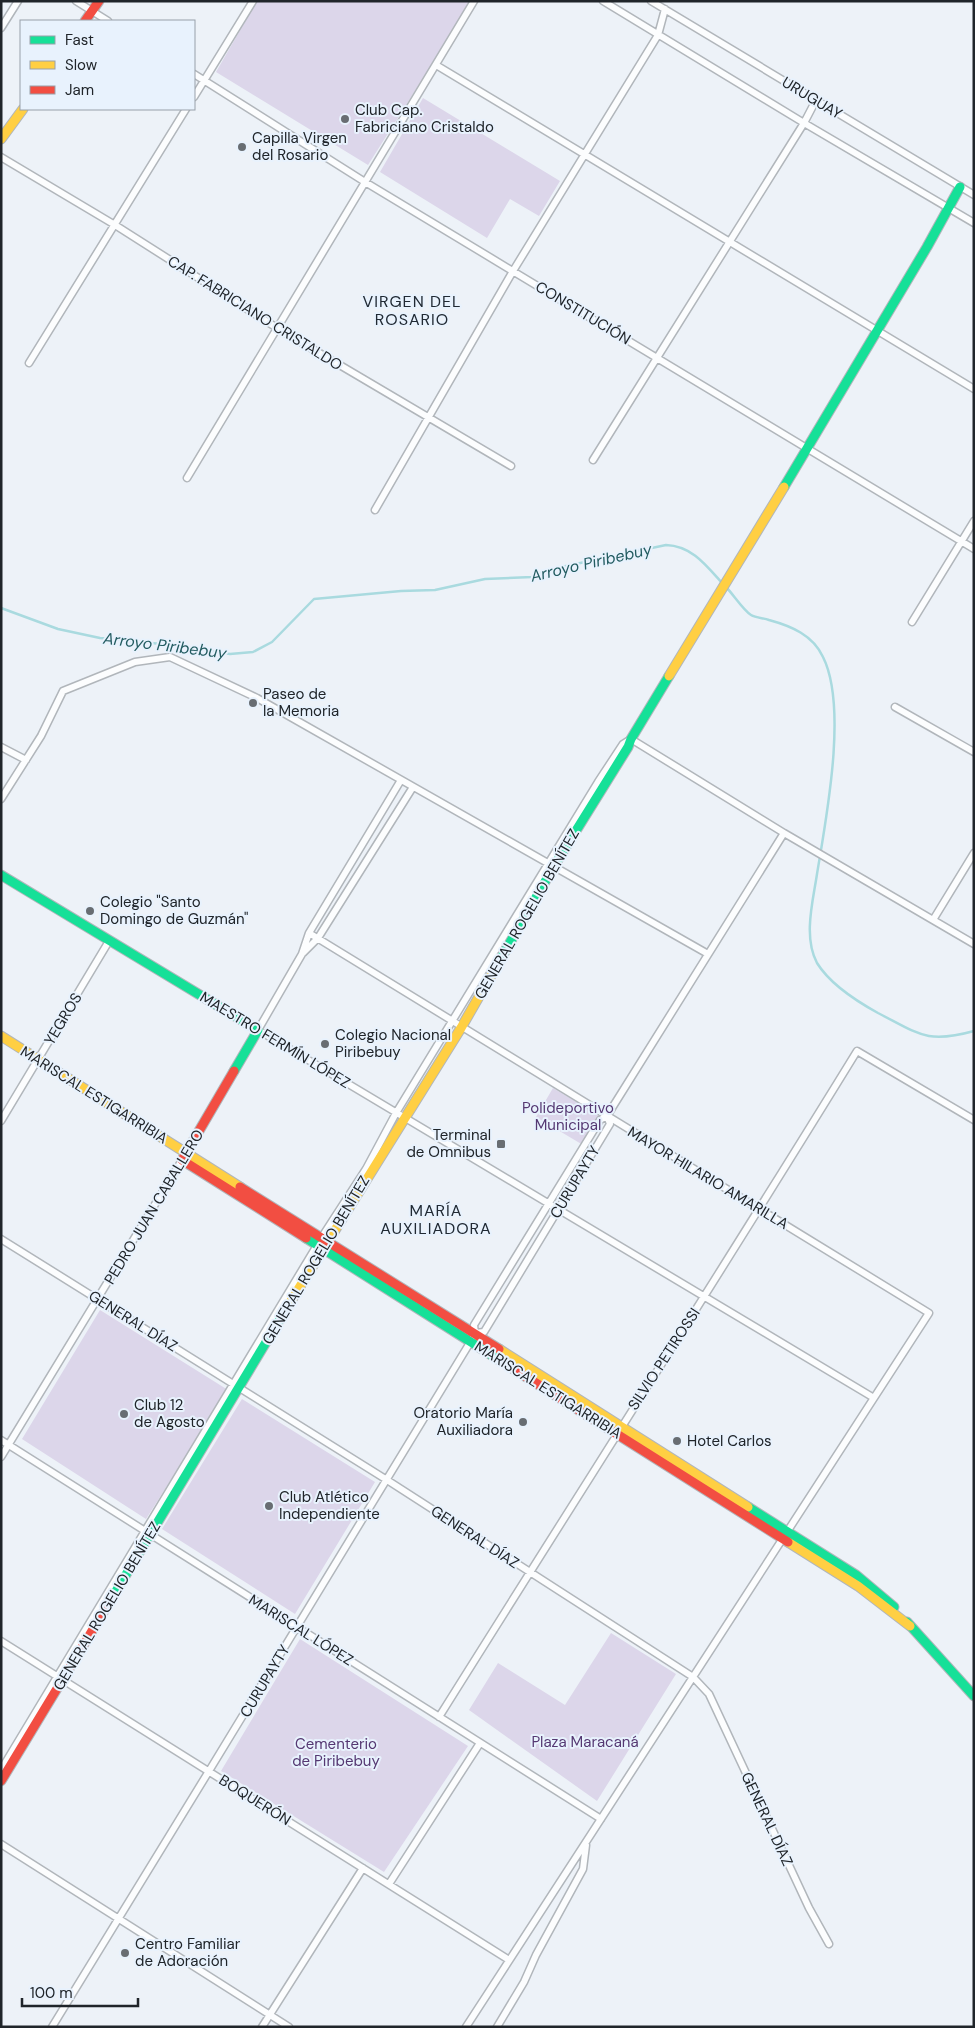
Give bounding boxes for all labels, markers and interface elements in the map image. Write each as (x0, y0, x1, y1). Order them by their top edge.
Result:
legend (20, 20, 195, 110)
text: Fast (65, 30, 94, 50)
text: Slow (65, 55, 98, 75)
street label: URUGUAY (778, 72, 846, 124)
text: Jam (65, 80, 94, 100)
place label: Club Cap. Fabriciano Cristaldo (355, 100, 494, 137)
marker: Club Cap. Fabriciano Cristaldo (339, 113, 351, 125)
place label: Capilla Virgen del Rosario (252, 128, 347, 165)
marker: Capilla Virgen del Rosario (236, 141, 248, 153)
street label: CAP. FABRICIANO CRISTALDO (164, 251, 346, 375)
street label: CONSTITUCIÓN (532, 277, 634, 349)
district label: VIRGEN DEL ROSARIO (363, 291, 461, 330)
water label: Arroyo Piribebuy (527, 538, 655, 587)
water label: Arroyo Piribebuy (101, 627, 229, 664)
place label: Paseo de la Memoria (263, 684, 339, 721)
marker: Paseo de la Memoria (247, 697, 259, 709)
street label: GENERAL ROGELIO BENÍTEZ (470, 825, 584, 1003)
place label: Colegio "Santo Domingo de Guzmán" (100, 892, 248, 929)
marker: Colegio "Santo Domingo de Guzmán" (84, 905, 96, 917)
street label: MAESTRO FERMÍN LÓPEZ (196, 987, 354, 1093)
street label: YEGROS (40, 989, 87, 1049)
place label: Colegio Nacional Piribebuy (335, 1025, 451, 1062)
marker: Colegio Nacional Piribebuy (319, 1038, 331, 1050)
street label: MARISCAL ESTIGARRIBIA (17, 1041, 171, 1149)
park label: Polideportivo Municipal (522, 1098, 614, 1135)
street label: MAYOR HILARIO AMARILLA (624, 1122, 792, 1234)
place label: Terminal de Omnibus (406, 1125, 491, 1162)
street label: PEDRO JUAN CABALLERO (100, 1126, 208, 1288)
marker: Terminal de Omnibus (495, 1138, 507, 1150)
street label: CURUPAYTY (545, 1142, 605, 1222)
street label: GENERAL ROGELIO BENÍTEZ (258, 1172, 374, 1348)
district label: MARÍA AUXILIADORA (380, 1200, 492, 1239)
street label: GENERAL DÍAZ (85, 1286, 181, 1356)
street label: SILVIO PETIROSSI (623, 1304, 705, 1414)
street label: MARISCAL ESTIGARRIBIA (471, 1336, 625, 1444)
place label: Club 12 de Agosto (134, 1395, 205, 1432)
place label: Oratorio María Auxiliadora (413, 1403, 513, 1440)
marker: Club 12 de Agosto (118, 1408, 130, 1420)
marker: Oratorio María Auxiliadora (517, 1416, 529, 1428)
place label: Hotel Carlos (687, 1431, 772, 1451)
marker: Hotel Carlos (671, 1435, 683, 1447)
place label: Club Atlético Independiente (279, 1487, 380, 1524)
marker: Club Atlético Independiente (263, 1500, 275, 1512)
street label: GENERAL DÍAZ (427, 1501, 523, 1573)
street label: GENERAL ROGELIO BENÍTEZ (49, 1518, 165, 1694)
street label: MARISCAL LÓPEZ (245, 1590, 357, 1670)
street label: CURUPAYTY (235, 1641, 295, 1721)
park label: Plaza Maracaná (531, 1732, 639, 1752)
park label: Cementerio de Piribebuy (292, 1734, 380, 1771)
street label: GENERAL DÍAZ (737, 1769, 797, 1869)
street label: BOQUERÓN (215, 1770, 295, 1830)
place label: Centro Familiar de Adoración (135, 1934, 241, 1971)
marker: Centro Familiar de Adoración (119, 1947, 131, 1959)
scale bar (22, 1976, 139, 2008)
text: 100 m (30, 1983, 73, 2003)

